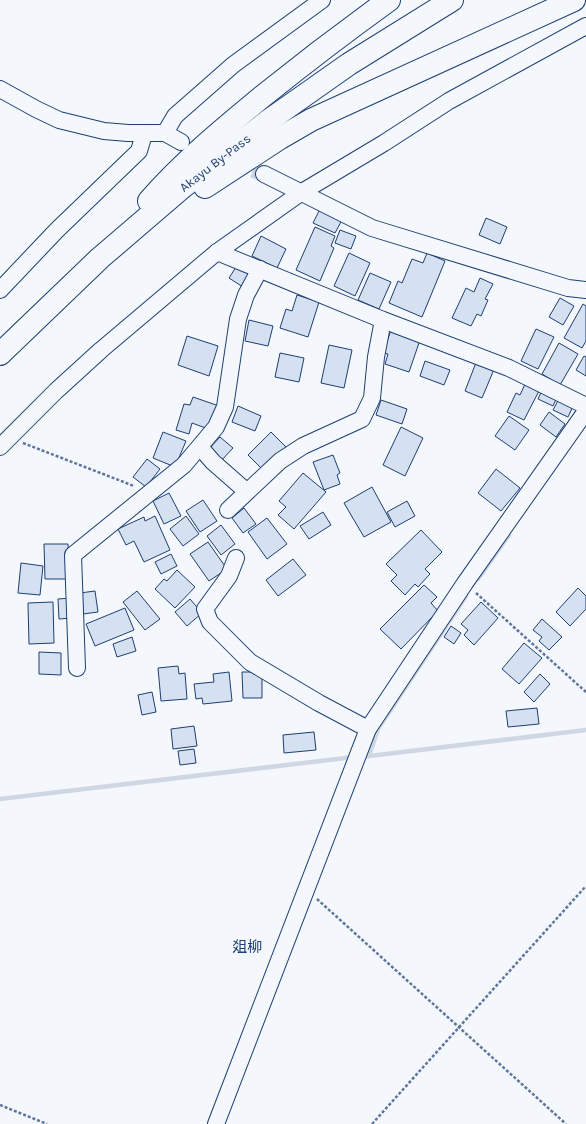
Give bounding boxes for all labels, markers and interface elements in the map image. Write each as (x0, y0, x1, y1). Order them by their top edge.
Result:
street label: Akayu By-Pass (176, 130, 254, 195)
district label: 爼柳 (232, 938, 262, 956)

